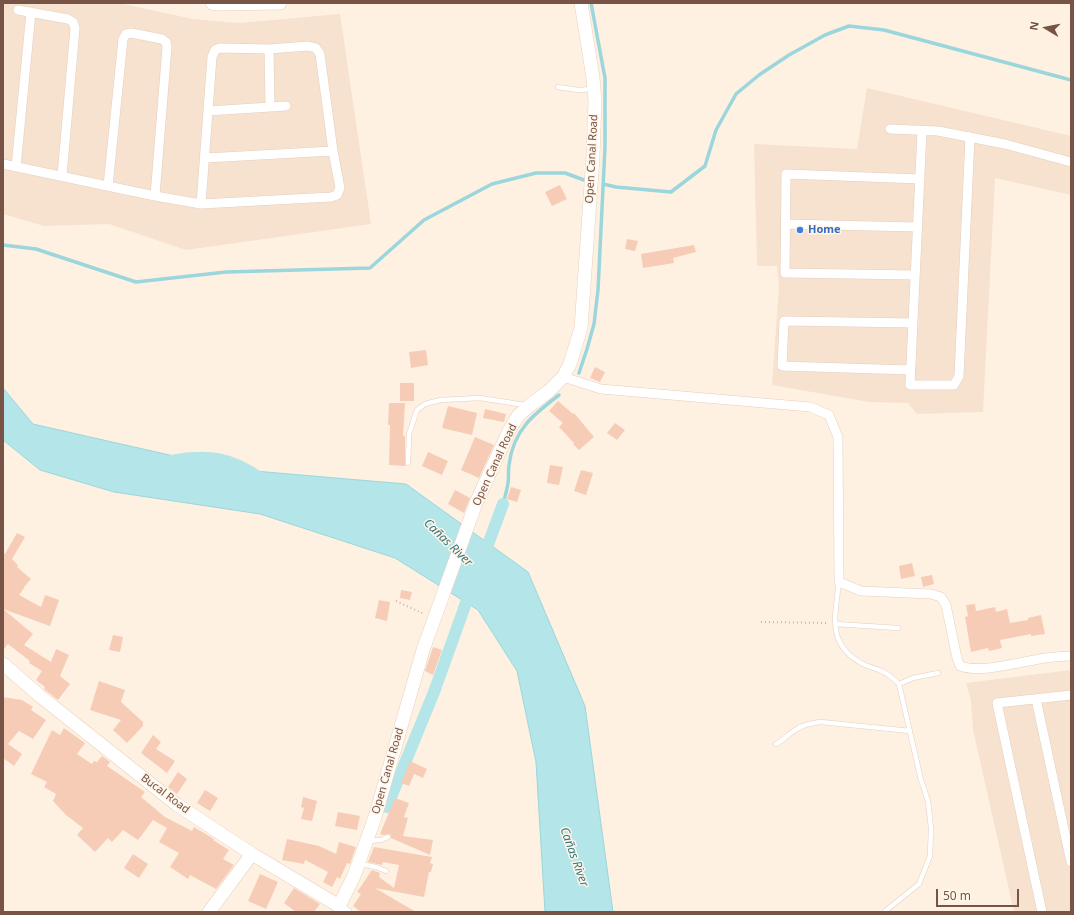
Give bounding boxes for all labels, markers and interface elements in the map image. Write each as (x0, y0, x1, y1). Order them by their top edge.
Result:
north arrow (1026, 8, 1066, 48)
text: N (1026, 20, 1042, 32)
street label: Open Canal Road (583, 114, 601, 204)
place label: Home (808, 223, 841, 237)
marker: Home (795, 225, 805, 235)
street label: Open Canal Road (470, 422, 520, 508)
water label: Cañas River (421, 516, 475, 570)
street label: Open Canal Road (369, 726, 407, 816)
street label: Bucal Road (138, 771, 192, 817)
water label: Cañas River (557, 825, 591, 889)
scale bar (938, 881, 1021, 907)
text: 50 m (943, 887, 971, 904)

